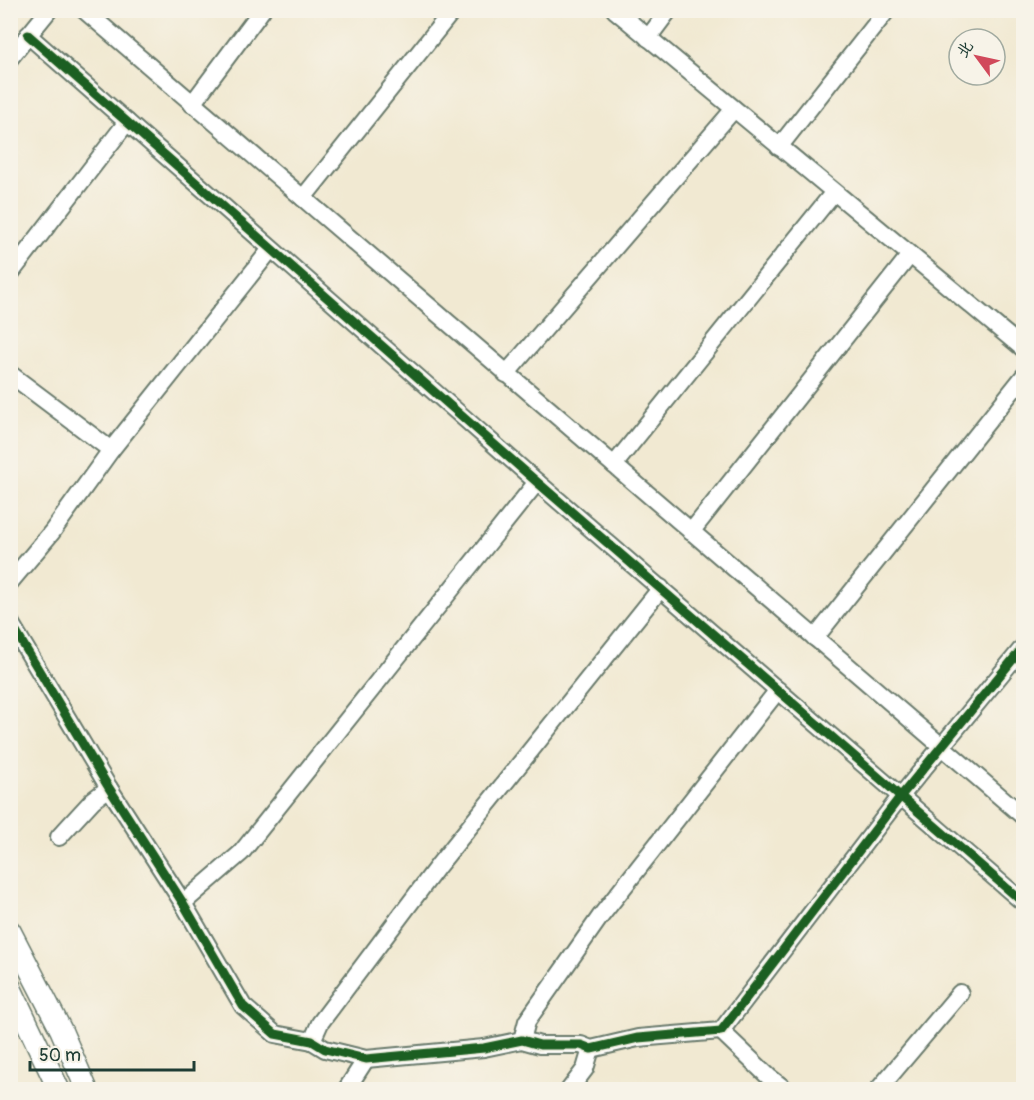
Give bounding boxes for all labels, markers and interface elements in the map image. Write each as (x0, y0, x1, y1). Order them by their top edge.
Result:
north arrow (947, 27, 1007, 87)
text: 北 (953, 37, 978, 62)
scale bar (30, 1034, 194, 1072)
text: 50 m (39, 1044, 81, 1067)

